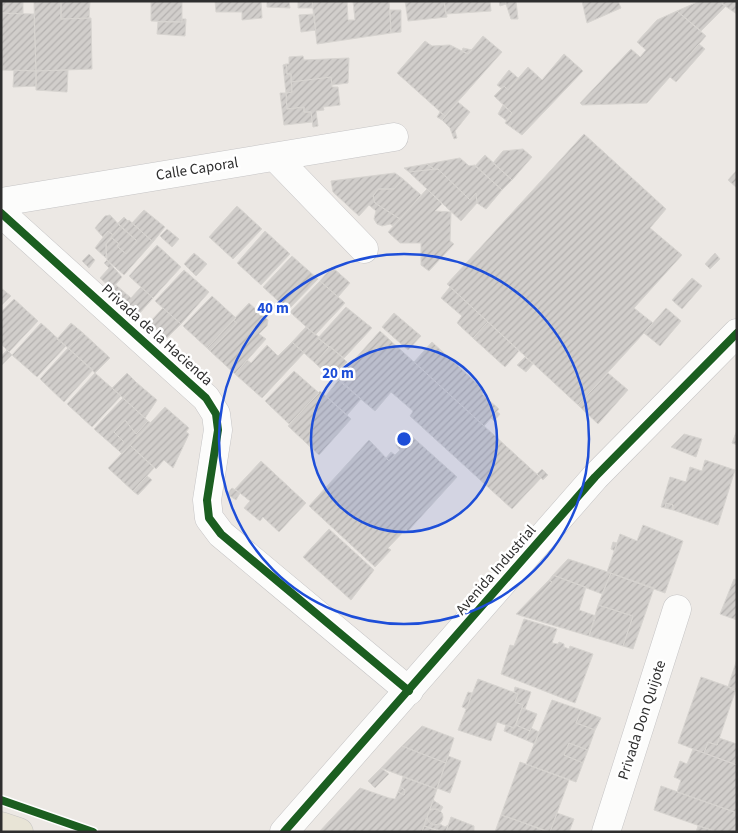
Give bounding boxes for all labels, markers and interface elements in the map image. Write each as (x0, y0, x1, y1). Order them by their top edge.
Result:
street label: Calle Caporal (154, 152, 240, 186)
street label: Privada de la Hacienda (97, 279, 217, 391)
text: 40 m (257, 298, 289, 319)
text: 20 m (322, 363, 354, 384)
centre of rings (395, 430, 413, 448)
street label: Avenida Industrial (451, 520, 541, 620)
street label: Privada Don Quijote (613, 657, 671, 783)

